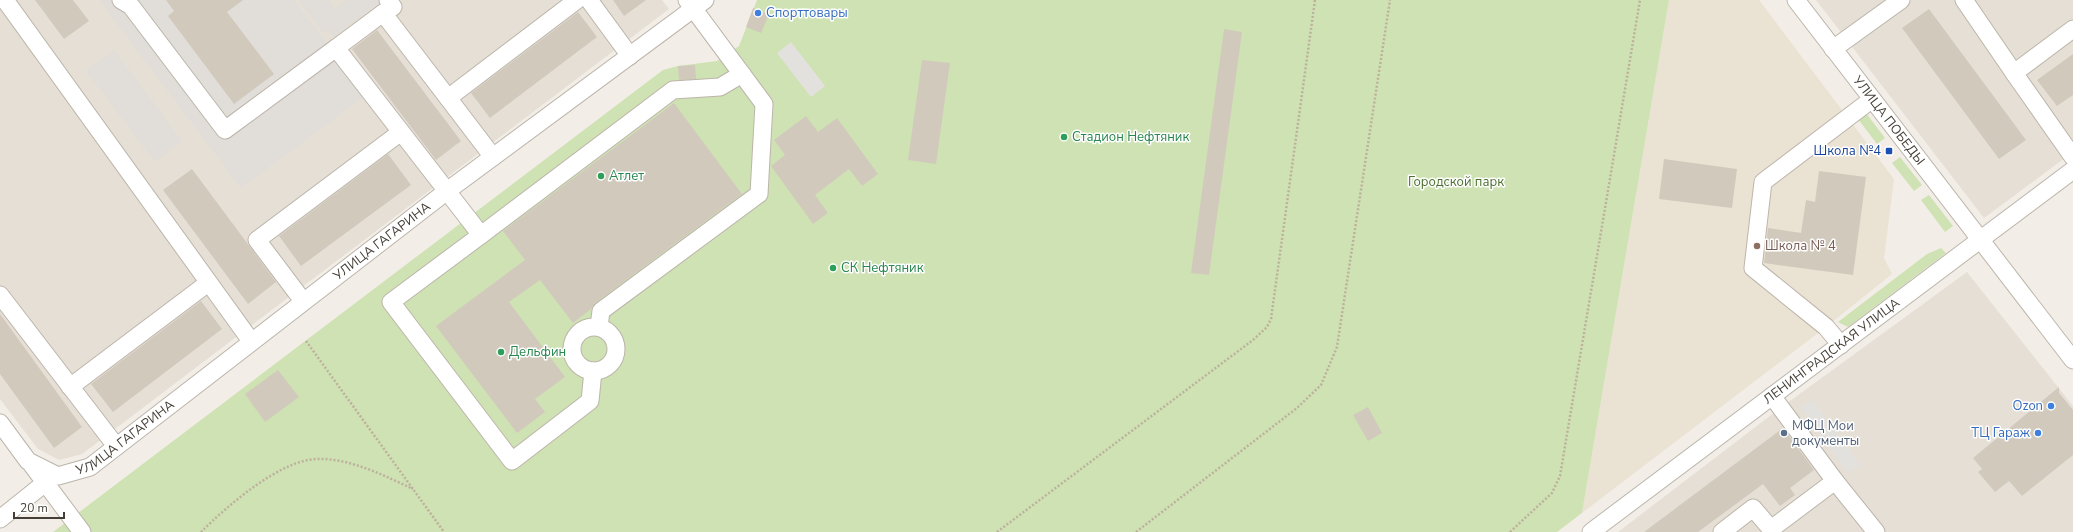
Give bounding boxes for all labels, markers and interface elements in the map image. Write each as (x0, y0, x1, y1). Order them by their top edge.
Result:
place label: Спорттовары (766, 4, 848, 22)
marker: Спорттовары (753, 8, 763, 18)
street label: УЛИЦА ПОБЕДЫ (1848, 71, 1929, 169)
place label: Стадион Нефтяник (1072, 128, 1189, 146)
marker: Стадион Нефтяник (1059, 132, 1069, 142)
place label: Школа №4 (1814, 142, 1881, 160)
marker: Школа №4 (1884, 146, 1894, 156)
place label: Атлет (609, 167, 644, 185)
marker: Атлет (596, 171, 606, 181)
park label: Городской парк (1408, 173, 1504, 191)
street label: УЛИЦА ГАГАРИНА (329, 198, 435, 285)
place label: Школа № 4 (1765, 237, 1836, 255)
marker: Школа № 4 (1752, 241, 1762, 251)
place label: СК Нефтяник (841, 259, 924, 277)
marker: СК Нефтяник (828, 263, 838, 273)
street label: ЛЕНИНГРАДСКАЯ УЛИЦА (1760, 294, 1904, 408)
place label: Дельфин (509, 343, 566, 361)
marker: Дельфин (496, 347, 506, 357)
street label: УЛИЦА ГАГАРИНА (73, 396, 179, 480)
place label: Ozon (2013, 397, 2043, 415)
marker: Ozon (2046, 401, 2056, 411)
place label: МФЦ Мои документы (1792, 417, 1859, 450)
place label: ТЦ Гараж (1971, 424, 2031, 442)
marker: МФЦ Мои документы (1779, 428, 1789, 438)
marker: ТЦ Гараж (2033, 428, 2043, 438)
scale bar (14, 494, 64, 520)
text: 20 m (20, 500, 48, 516)

